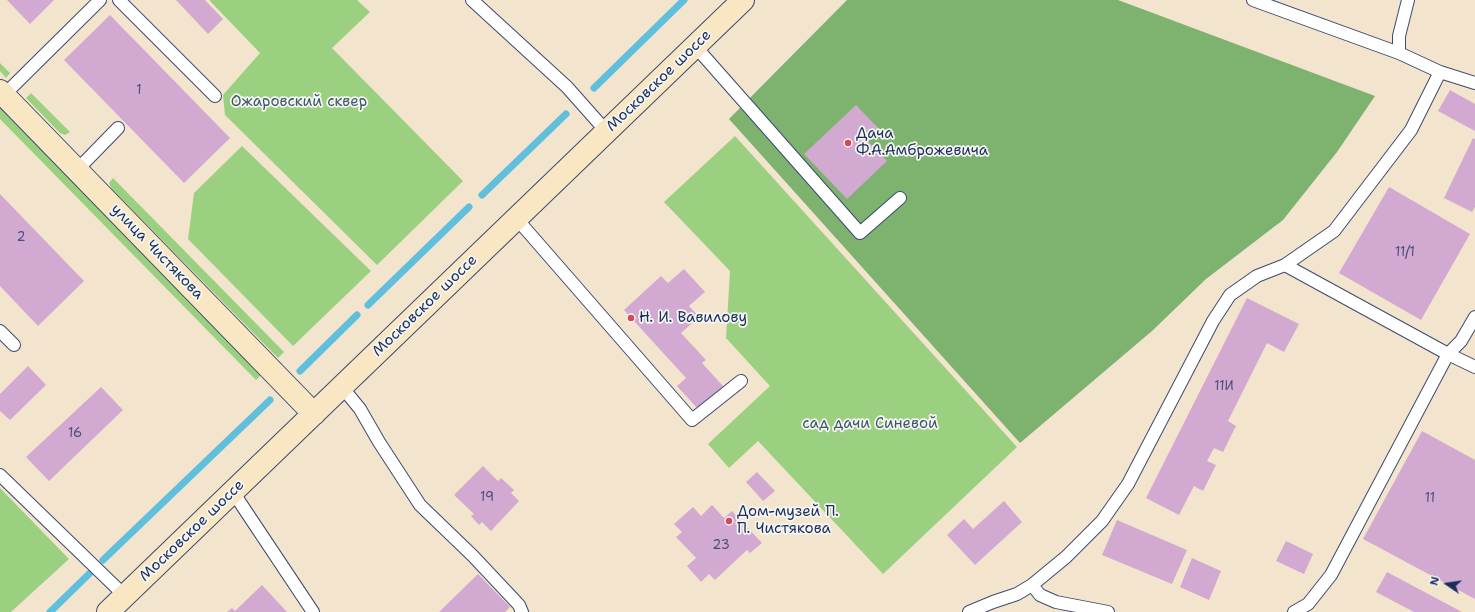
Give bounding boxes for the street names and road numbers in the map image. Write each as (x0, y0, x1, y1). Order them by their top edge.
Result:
street label: Московское шоссе (603, 26, 715, 136)
street label: улица Чистякова (107, 201, 207, 303)
street label: Московское шоссе (369, 251, 481, 361)
street label: Московское шоссе (136, 476, 248, 586)

